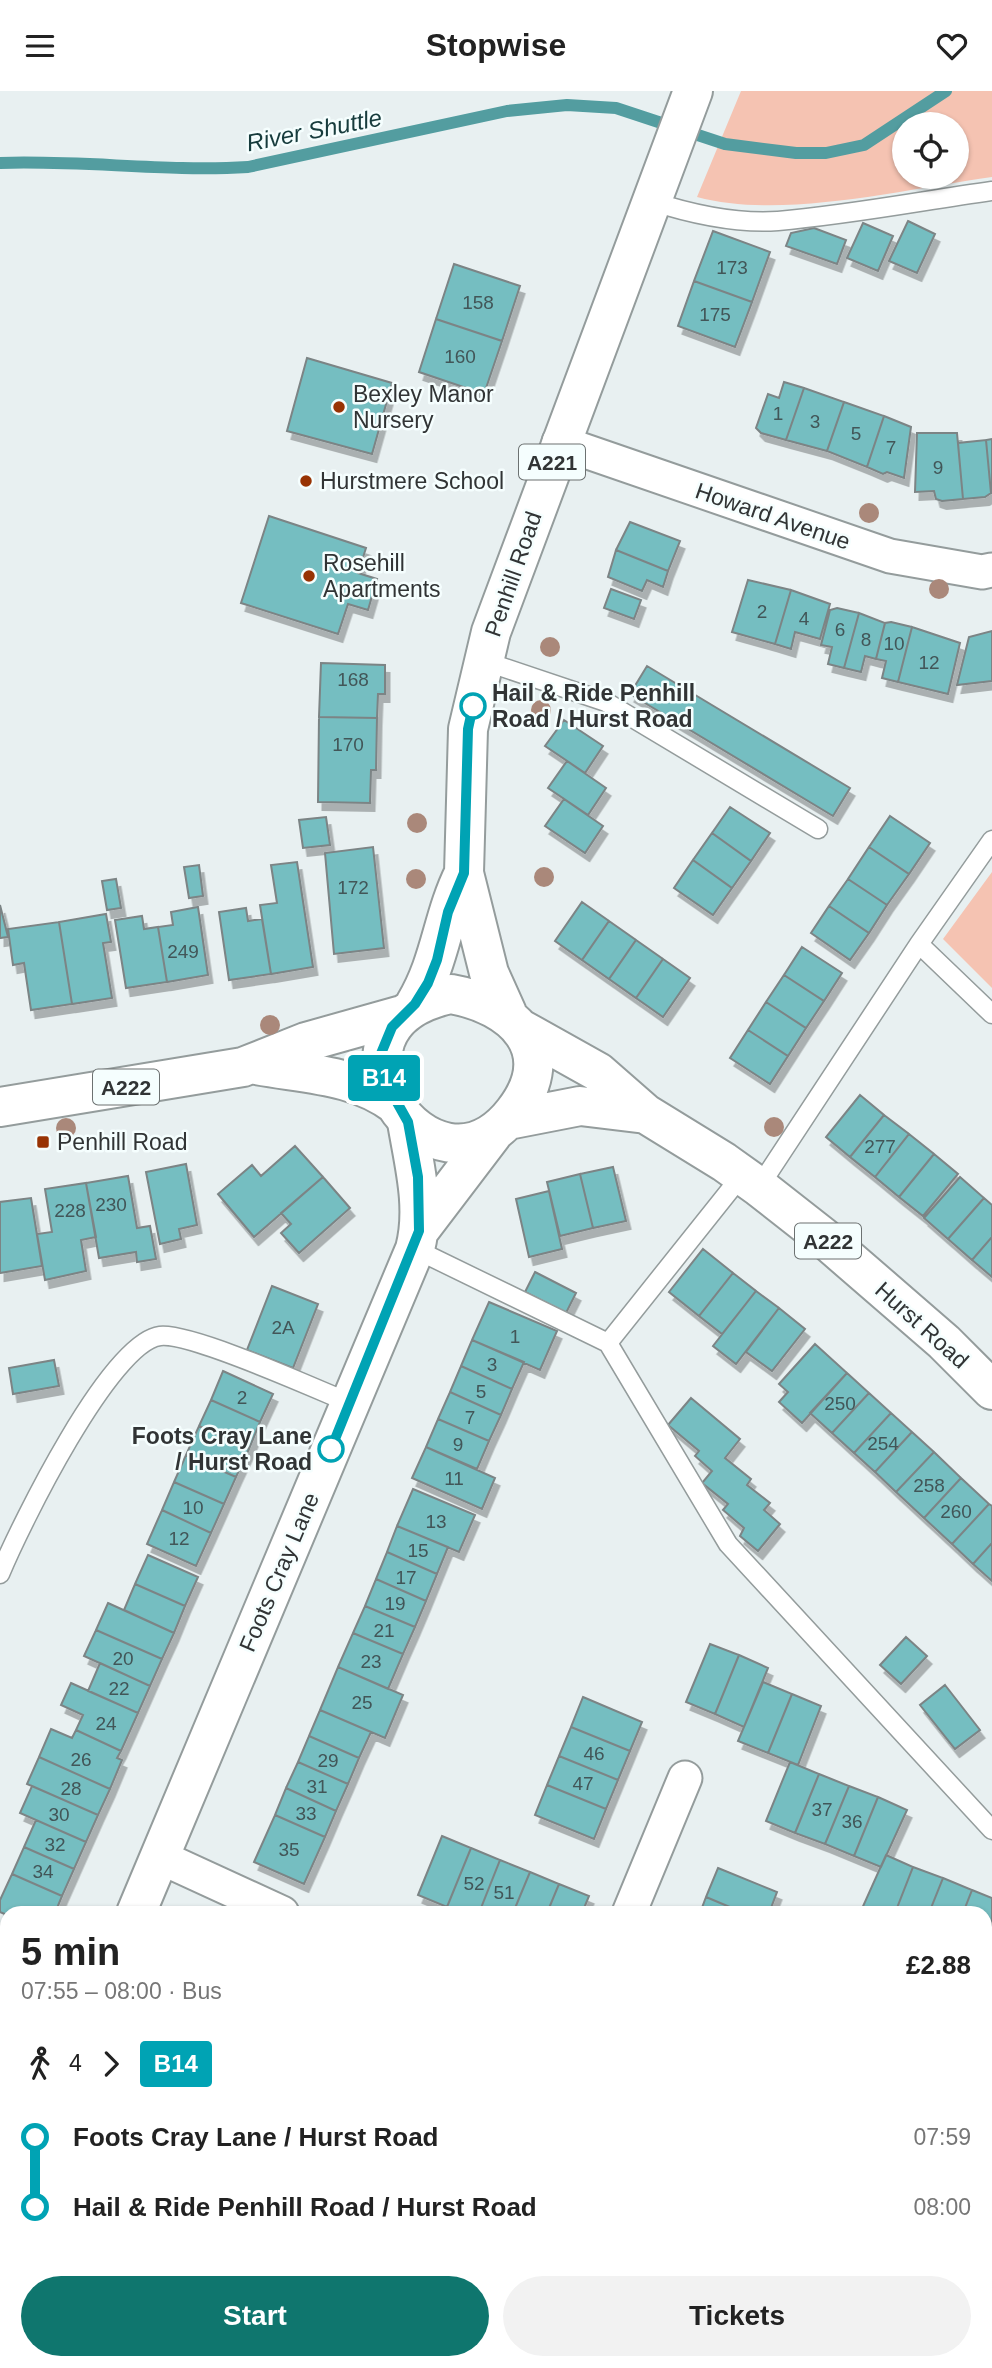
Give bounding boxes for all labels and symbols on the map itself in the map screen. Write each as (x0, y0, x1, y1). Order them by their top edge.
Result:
water label: River Shuttle (244, 104, 384, 156)
house number: 173 (716, 257, 748, 278)
house number: 158 (462, 292, 494, 313)
house number: 175 (699, 304, 731, 325)
house number: 160 (444, 346, 476, 367)
place label: Bexley Manor Nursery (353, 381, 494, 433)
marker: Bexley Manor Nursery (331, 399, 347, 415)
house number: 1 (773, 403, 783, 424)
house number: 3 (810, 411, 820, 432)
house number: 5 (851, 423, 861, 444)
house number: 7 (886, 437, 896, 458)
road number: A221 (519, 445, 585, 479)
house number: 9 (933, 457, 943, 478)
place label: Hurstmere School (320, 468, 504, 494)
marker: Hurstmere School (298, 473, 314, 489)
street label: Howard Avenue (692, 477, 854, 555)
street label: Penhill Road (479, 508, 547, 640)
place label: Rosehill Apartments (323, 550, 441, 602)
marker: Rosehill Apartments (301, 568, 317, 584)
house number: 2 (757, 601, 767, 622)
house number: 4 (799, 608, 810, 629)
house number: 6 (835, 619, 845, 640)
house number: 8 (861, 629, 871, 650)
house number: 10 (883, 633, 905, 654)
house number: 12 (918, 652, 940, 673)
house number: 168 (337, 669, 369, 690)
place label: Hail & Ride Penhill Road / Hurst Road (492, 680, 695, 732)
marker: Hail & Ride Penhill Road / Hurst Road (460, 693, 486, 719)
house number: 170 (332, 734, 364, 755)
house number: 172 (337, 877, 369, 898)
house number: 249 (167, 941, 199, 962)
line badge: B14 (344, 1055, 424, 1101)
road number: A222 (93, 1069, 159, 1105)
place label: Penhill Road (57, 1129, 187, 1155)
marker: Penhill Road (35, 1134, 51, 1150)
house number: 277 (864, 1136, 896, 1157)
house number: 230 (95, 1194, 127, 1215)
house number: 228 (54, 1200, 86, 1221)
road number: A222 (795, 1223, 861, 1259)
street label: Hurst Road (870, 1276, 974, 1374)
house number: 2A (271, 1317, 295, 1338)
house number: 1 (510, 1326, 520, 1347)
house number: 3 (487, 1354, 497, 1375)
house number: 5 (476, 1381, 486, 1402)
house number: 2 (237, 1387, 247, 1408)
house number: 250 (824, 1393, 856, 1414)
house number: 7 (465, 1407, 475, 1428)
place label: Foots Cray Lane / Hurst Road (132, 1423, 312, 1475)
house number: 254 (867, 1433, 899, 1454)
house number: 9 (453, 1434, 463, 1455)
marker: Foots Cray Lane / Hurst Road (318, 1436, 344, 1462)
house number: 11 (444, 1468, 464, 1489)
house number: 258 (913, 1475, 945, 1496)
street label: Foots Cray Lane (234, 1489, 324, 1655)
house number: 10 (182, 1497, 204, 1518)
house number: 260 (940, 1501, 972, 1522)
house number: 13 (425, 1511, 447, 1532)
house number: 12 (168, 1528, 190, 1549)
house number: 15 (407, 1540, 429, 1561)
house number: 17 (395, 1567, 417, 1588)
house number: 19 (384, 1593, 406, 1614)
house number: 21 (373, 1620, 395, 1641)
house number: 20 (112, 1648, 134, 1669)
house number: 23 (360, 1651, 382, 1672)
house number: 22 (108, 1678, 130, 1699)
house number: 25 (351, 1692, 373, 1713)
house number: 24 (95, 1713, 117, 1734)
house number: 46 (583, 1743, 605, 1764)
house number: 26 (70, 1749, 92, 1770)
house number: 29 (317, 1750, 339, 1771)
house number: 47 (572, 1773, 594, 1794)
house number: 31 (306, 1776, 328, 1797)
house number: 28 (60, 1778, 82, 1799)
house number: 37 (811, 1799, 833, 1820)
house number: 33 (295, 1803, 317, 1824)
house number: 30 (48, 1804, 70, 1825)
house number: 36 (841, 1811, 863, 1832)
house number: 32 (44, 1834, 66, 1855)
house number: 35 (278, 1839, 300, 1860)
house number: 34 (32, 1861, 54, 1882)
house number: 52 (463, 1873, 485, 1894)
house number: 51 (493, 1882, 515, 1903)

